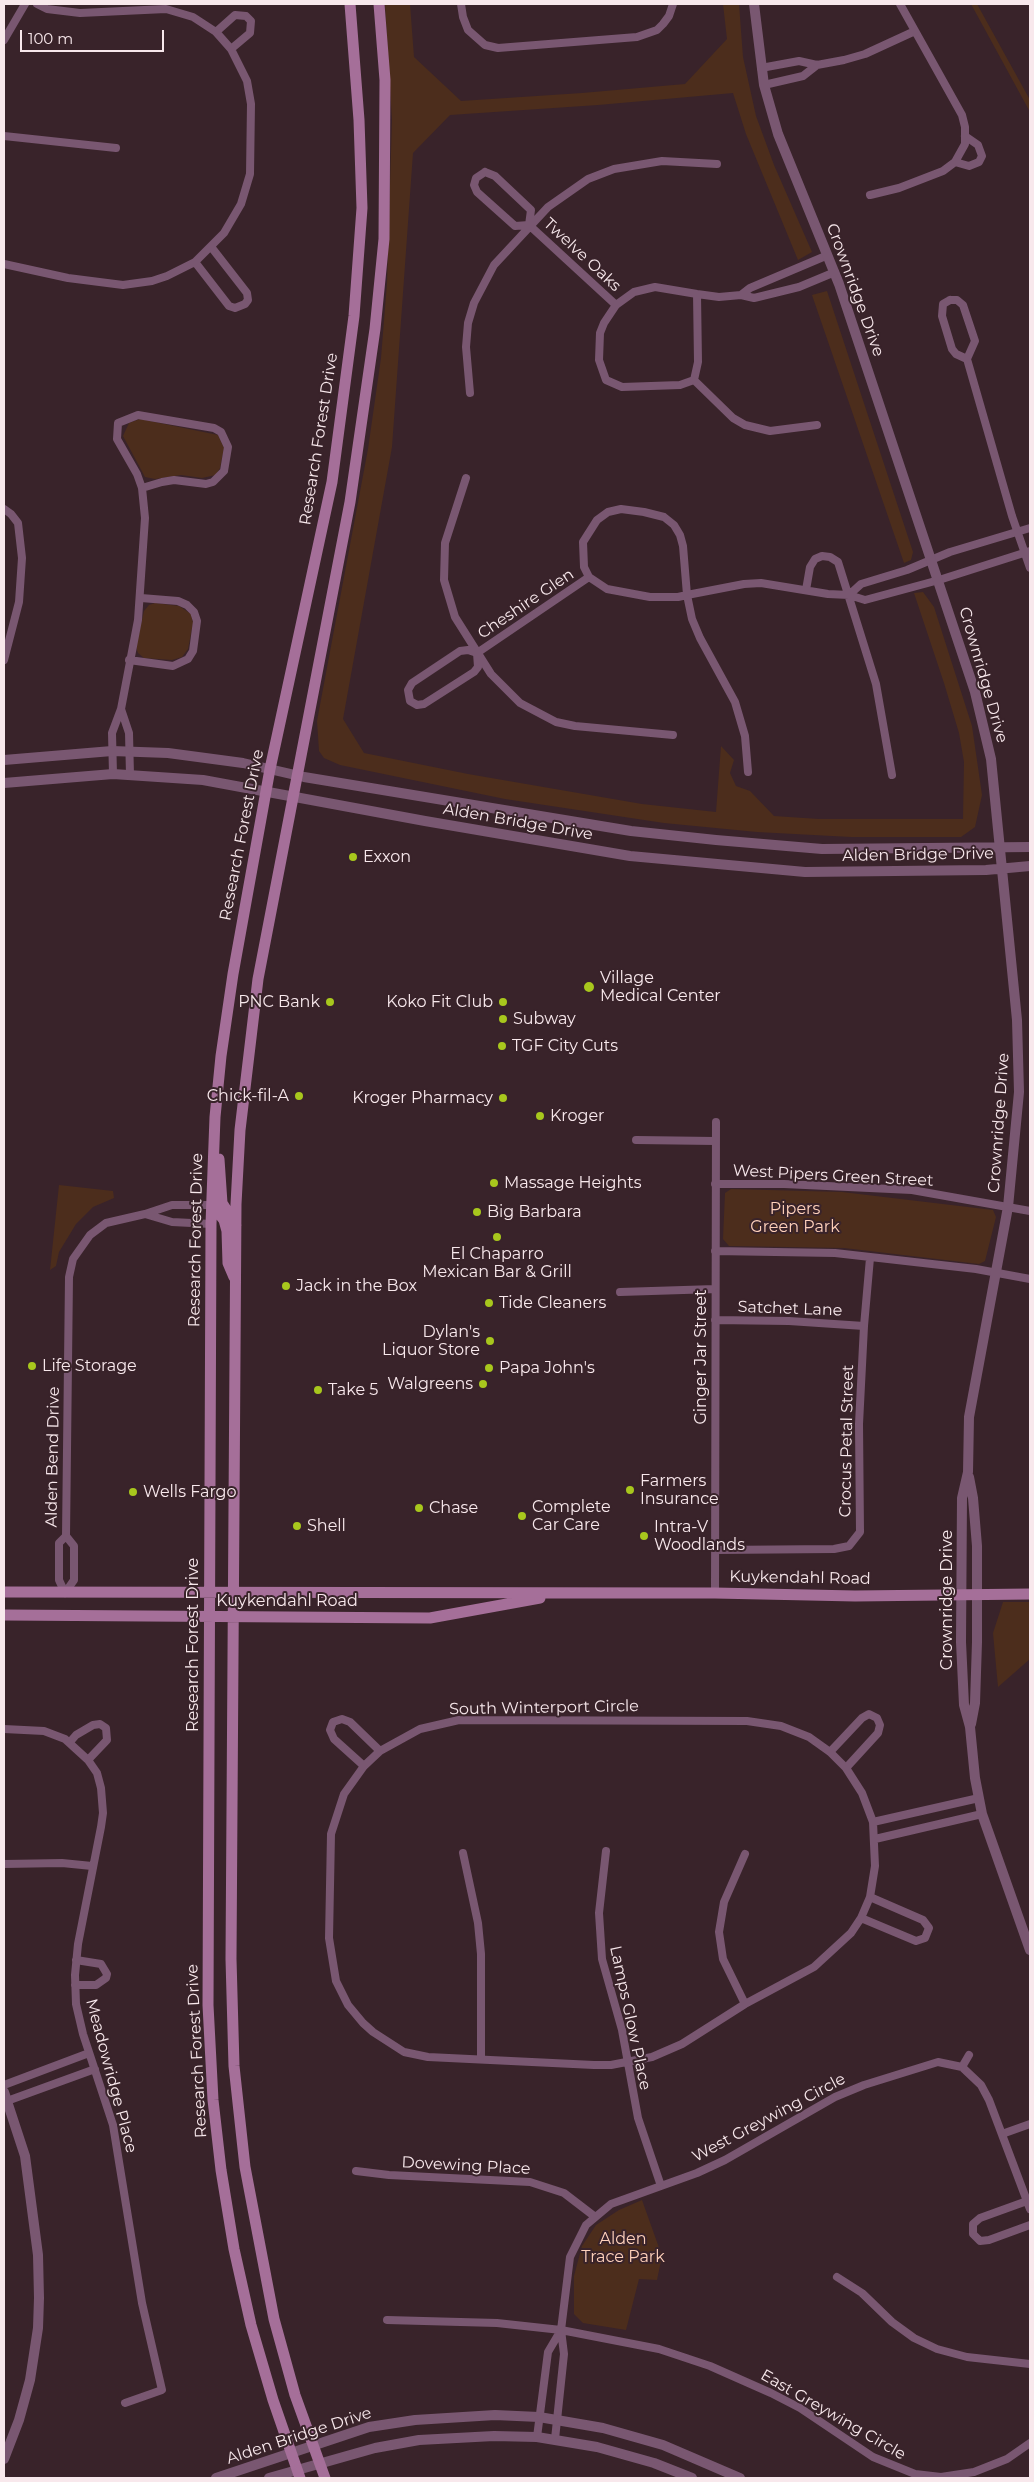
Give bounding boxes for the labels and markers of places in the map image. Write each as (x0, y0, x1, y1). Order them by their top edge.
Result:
place label: Exxon (363, 847, 411, 867)
marker: Exxon (347, 851, 359, 863)
place label: Village Medical Center (600, 968, 721, 1006)
marker: Village Medical Center (582, 980, 596, 994)
place label: PNC Bank (238, 992, 320, 1012)
place label: Koko Fit Club (386, 992, 493, 1012)
marker: PNC Bank (324, 996, 336, 1008)
marker: Koko Fit Club (497, 996, 509, 1008)
place label: Subway (513, 1009, 576, 1029)
marker: Subway (497, 1013, 509, 1025)
place label: TGF City Cuts (512, 1036, 618, 1056)
marker: TGF City Cuts (496, 1040, 508, 1052)
place label: Chick-fil-A (207, 1086, 289, 1106)
place label: Kroger Pharmacy (352, 1088, 493, 1108)
marker: Chick-fil-A (293, 1090, 305, 1102)
marker: Kroger Pharmacy (497, 1092, 509, 1104)
place label: Kroger (550, 1106, 605, 1126)
marker: Kroger (534, 1110, 546, 1122)
place label: Massage Heights (504, 1173, 642, 1193)
marker: Massage Heights (488, 1177, 500, 1189)
place label: Big Barbara (487, 1202, 582, 1222)
marker: Big Barbara (471, 1206, 483, 1218)
marker: El Chaparro Mexican Bar & Grill (491, 1231, 503, 1243)
place label: El Chaparro Mexican Bar & Grill (422, 1244, 572, 1282)
place label: Jack in the Box (296, 1276, 417, 1296)
marker: Jack in the Box (280, 1280, 292, 1292)
place label: Tide Cleaners (499, 1293, 606, 1313)
marker: Tide Cleaners (483, 1297, 495, 1309)
place label: Dylan's Liquor Store (382, 1322, 480, 1360)
marker: Dylan's Liquor Store (484, 1335, 496, 1347)
place label: Life Storage (42, 1356, 137, 1376)
place label: Papa John's (499, 1358, 595, 1378)
marker: Life Storage (26, 1360, 38, 1372)
marker: Papa John's (483, 1362, 495, 1374)
place label: Walgreens (387, 1374, 473, 1394)
marker: Walgreens (477, 1378, 489, 1390)
place label: Take 5 (328, 1380, 378, 1400)
marker: Take 5 (312, 1384, 324, 1396)
place label: Farmers Insurance (640, 1471, 719, 1509)
place label: Wells Fargo (143, 1482, 237, 1502)
marker: Farmers Insurance (624, 1484, 636, 1496)
marker: Wells Fargo (127, 1486, 139, 1498)
place label: Complete Car Care (532, 1497, 611, 1535)
place label: Chase (429, 1498, 478, 1518)
marker: Chase (413, 1502, 425, 1514)
marker: Complete Car Care (516, 1510, 528, 1522)
place label: Shell (307, 1516, 346, 1536)
place label: Intra-V Woodlands (654, 1517, 745, 1555)
marker: Shell (291, 1520, 303, 1532)
marker: Intra-V Woodlands (638, 1530, 650, 1542)

